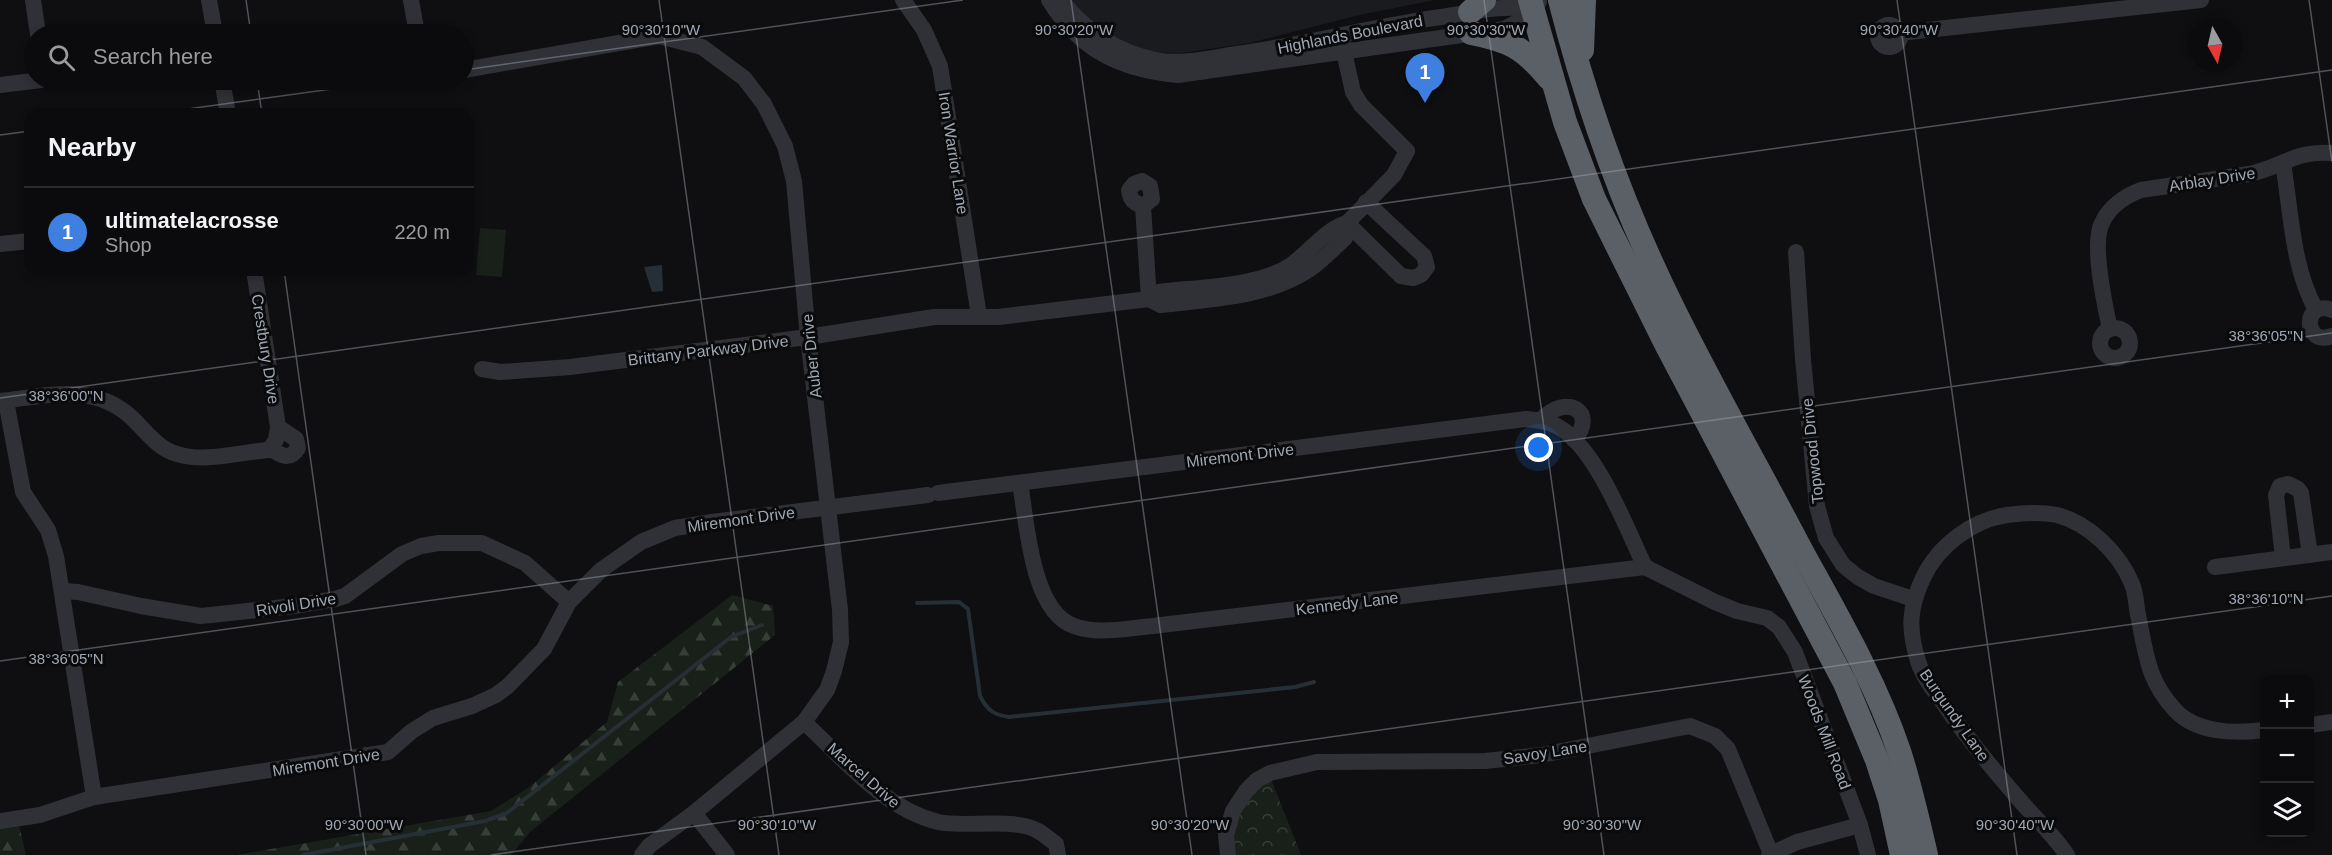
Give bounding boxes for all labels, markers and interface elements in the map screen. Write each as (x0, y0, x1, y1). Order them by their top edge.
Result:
street label: Highlands Boulevard (1276, 12, 1424, 57)
north arrow (2188, 18, 2242, 72)
text: 90°30'10"W (622, 21, 701, 38)
text: 90°30'20"W (1035, 21, 1114, 38)
text: 90°30'30"W (1447, 21, 1526, 38)
text: 90°30'40"W (1860, 21, 1939, 38)
search box (24, 24, 474, 90)
icon: search (45, 41, 78, 74)
text: Search here (93, 44, 213, 69)
pin: 1 (1406, 54, 1444, 103)
street label: Iron Warrior Lane (935, 91, 972, 216)
text: Nearby (48, 132, 136, 162)
street label: Arblay Drive (2168, 164, 2257, 195)
text: ultimatelacrosse (105, 208, 279, 233)
text: 1 (62, 221, 73, 243)
text: 220 m (394, 221, 450, 243)
text: Shop (105, 234, 152, 256)
street label: Crestbury Drive (248, 293, 283, 405)
street label: Auber Drive (799, 313, 824, 399)
text: 38°36'05"N (2228, 327, 2304, 344)
street label: Brittany Parkway Drive (627, 332, 790, 369)
text: 38°36'00"N (28, 387, 104, 404)
street label: Topwood Drive (1799, 397, 1826, 504)
your location (1524, 433, 1553, 462)
street label: Miremont Drive (1185, 440, 1295, 471)
street label: Miremont Drive (686, 504, 796, 535)
street label: Kennedy Lane (1295, 589, 1399, 618)
street label: Rivoli Drive (255, 590, 337, 619)
text: 38°36'10"N (2228, 590, 2304, 607)
text: 38°36'05"N (28, 650, 104, 667)
street label: Burgundy Lane (1917, 666, 1993, 765)
street label: Woods Mill Road (1795, 673, 1854, 792)
map controls (2260, 675, 2314, 837)
button: + (2260, 675, 2314, 729)
button: − (2260, 729, 2314, 783)
street label: Savoy Lane (1502, 737, 1588, 767)
street label: Marcel Drive (824, 740, 903, 811)
street label: Miremont Drive (271, 746, 381, 779)
button: layers (2260, 783, 2314, 837)
text: 90°30'00"W (325, 816, 404, 833)
text: 90°30'10"W (738, 816, 817, 833)
text: 90°30'20"W (1151, 816, 1230, 833)
text: 90°30'30"W (1563, 816, 1642, 833)
text: 90°30'40"W (1976, 816, 2055, 833)

